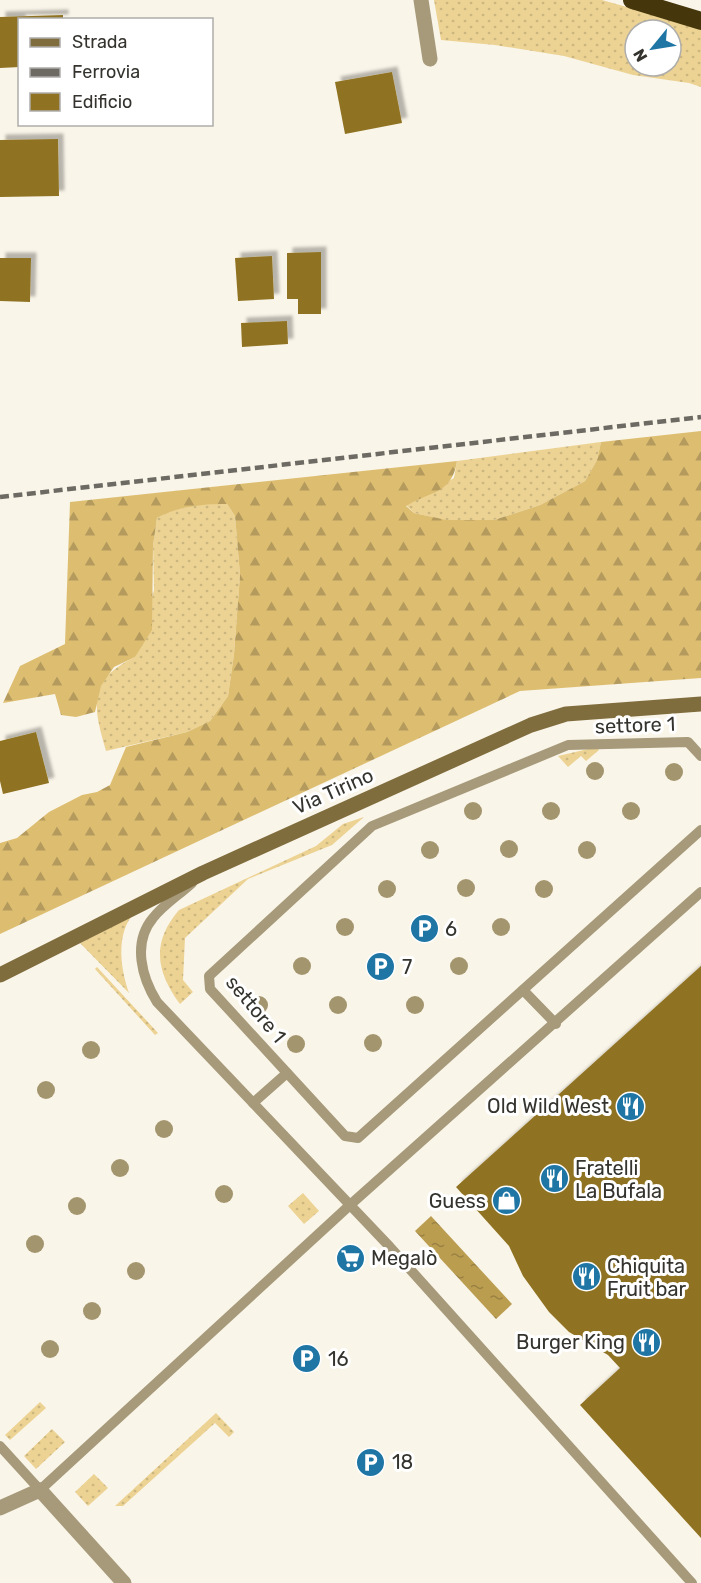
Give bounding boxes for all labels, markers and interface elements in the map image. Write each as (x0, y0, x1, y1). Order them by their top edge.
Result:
legend (18, 18, 213, 126)
north arrow (623, 18, 683, 78)
text: Strada (72, 31, 128, 53)
text: N (629, 46, 652, 65)
text: Ferrovia (72, 61, 140, 83)
text: Edificio (72, 91, 132, 113)
street label: settore 1 (594, 712, 676, 738)
street label: Via Tirino (289, 763, 377, 819)
parking icon: 6 (408, 913, 440, 945)
place label: 6 (445, 917, 457, 941)
parking icon: 7 (365, 951, 397, 983)
place label: 7 (402, 955, 412, 979)
street label: settore 1 (221, 970, 291, 1048)
restaurant icon: Old Wild West (614, 1090, 646, 1122)
place label: Old Wild West (487, 1094, 609, 1118)
place label: Fratelli La Bufala (575, 1156, 662, 1203)
restaurant icon: Fratelli La Bufala (538, 1163, 570, 1195)
shop icon: Guess (491, 1185, 523, 1217)
place label: Guess (429, 1189, 486, 1213)
supermarket icon: Megalò (334, 1242, 366, 1274)
place label: Megalò (371, 1246, 437, 1270)
place label: Chiquita Fruit bar (607, 1254, 687, 1301)
restaurant icon: Chiquita Fruit bar (570, 1261, 602, 1293)
restaurant icon: Burger King (630, 1326, 662, 1358)
place label: Burger King (516, 1330, 625, 1354)
parking icon: 16 (291, 1343, 323, 1375)
place label: 16 (328, 1347, 349, 1371)
parking icon: 18 (355, 1446, 387, 1478)
place label: 18 (392, 1450, 413, 1474)

